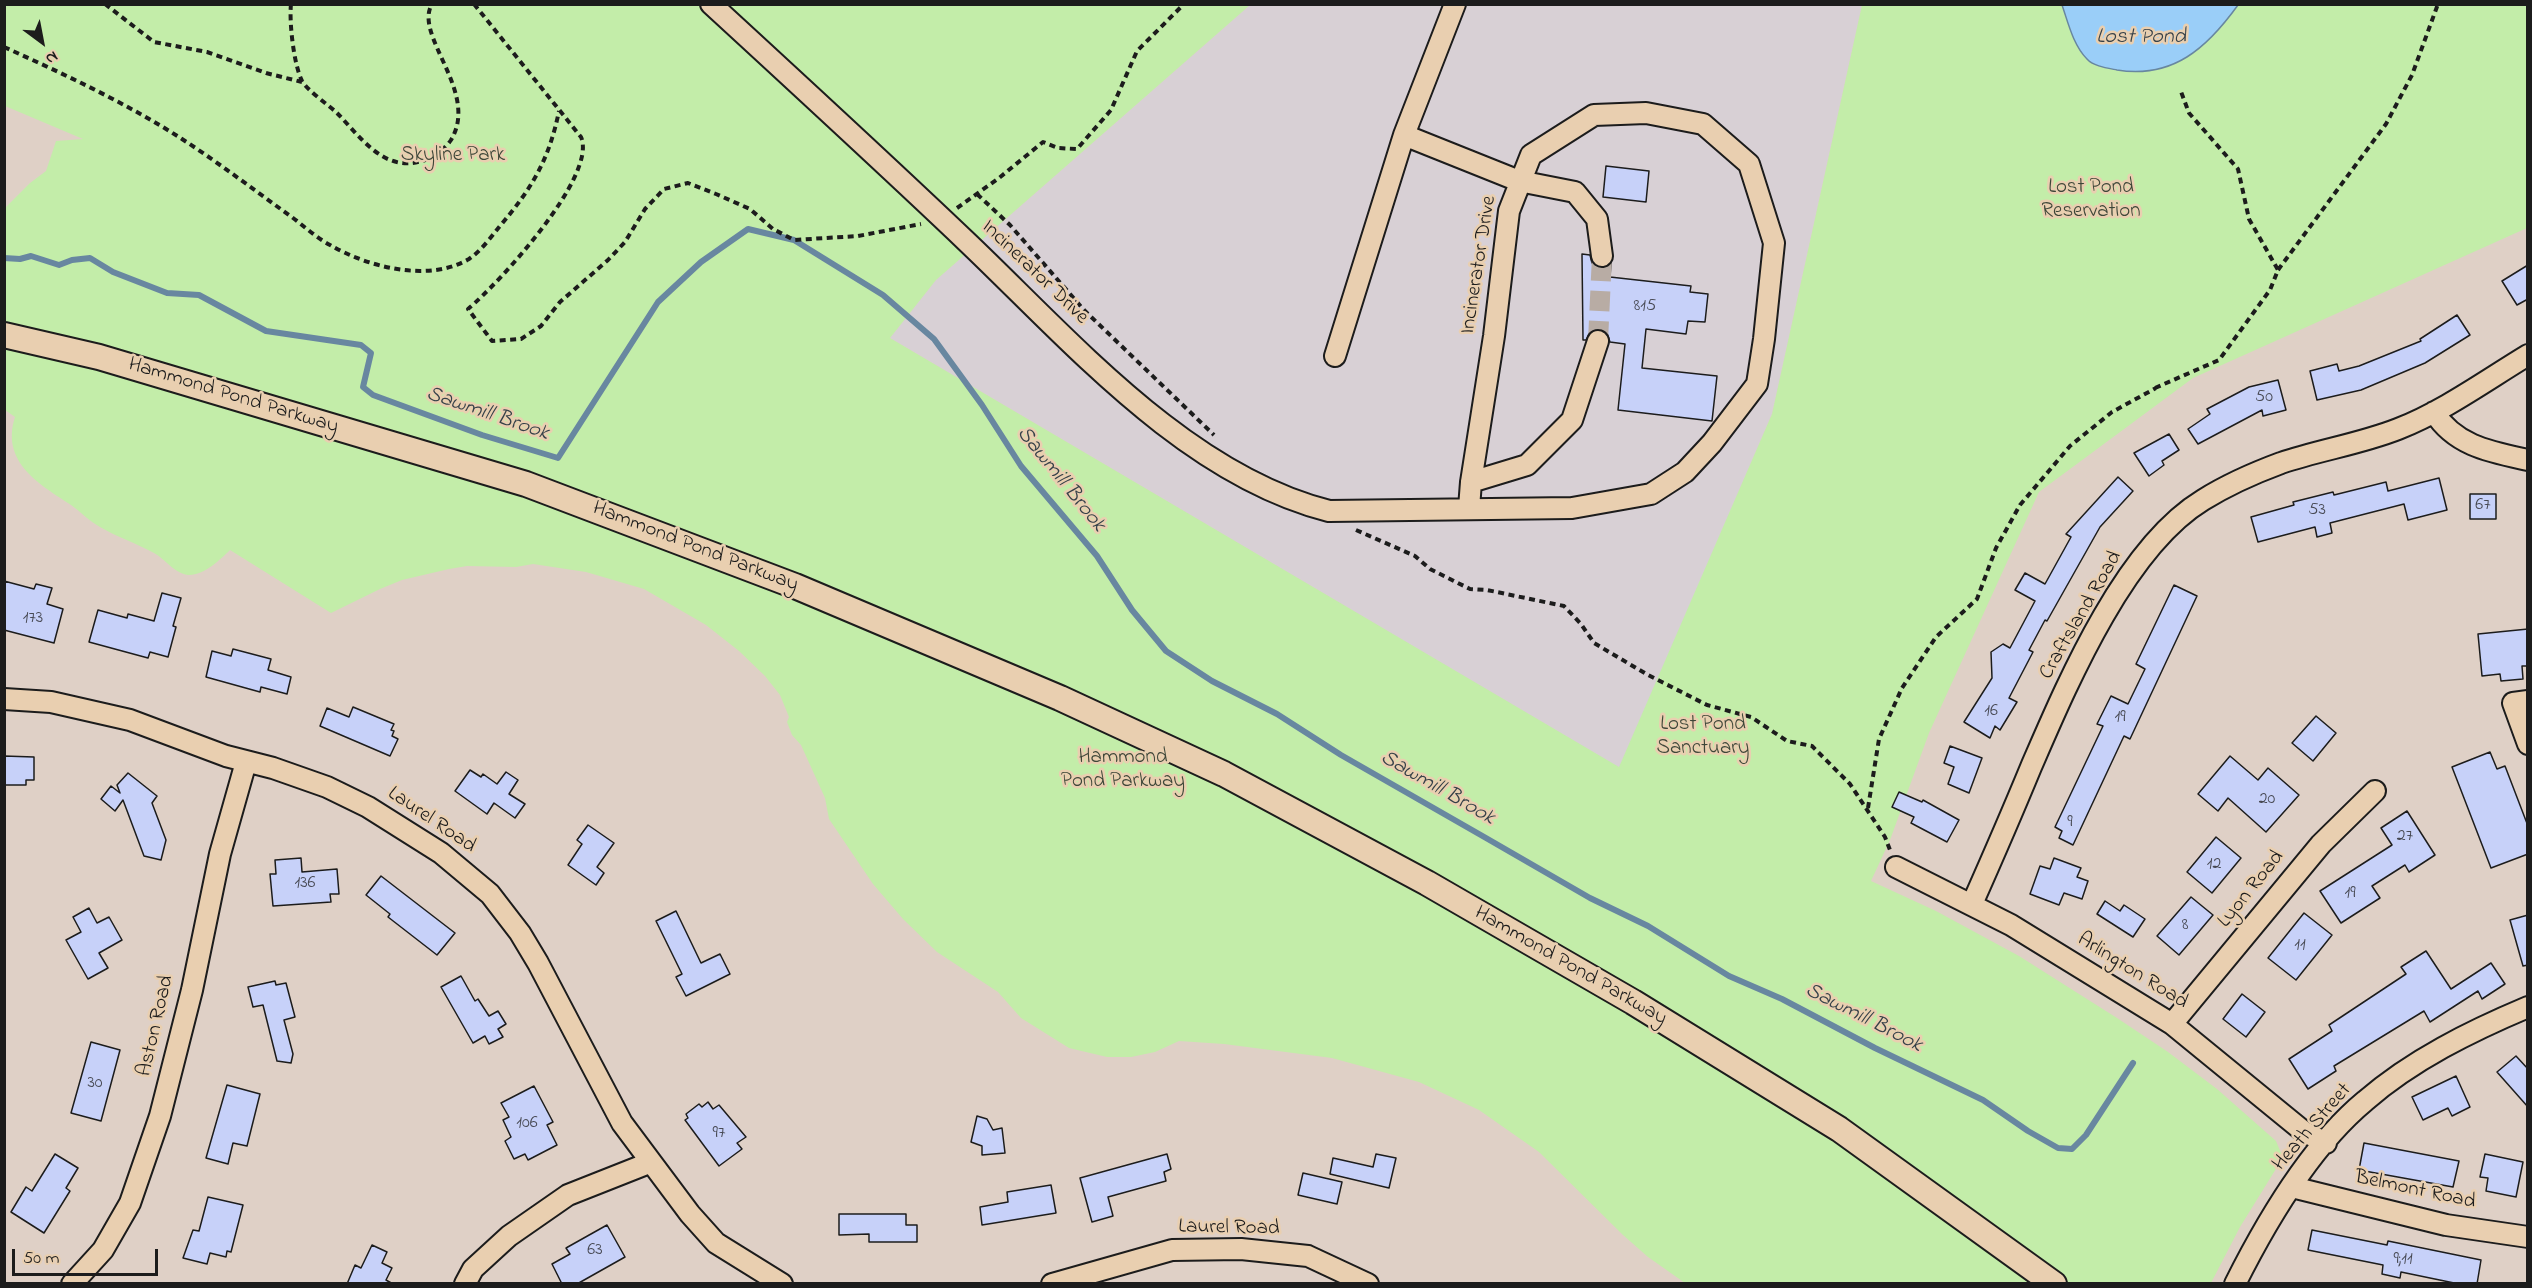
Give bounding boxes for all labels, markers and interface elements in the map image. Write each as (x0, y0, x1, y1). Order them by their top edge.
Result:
north arrow (12, 12, 72, 72)
water label: Lost Pond (2096, 25, 2186, 51)
text: N (41, 44, 62, 70)
park label: Skyline Park (401, 144, 505, 170)
park label: Lost Pond Reservation (2041, 176, 2141, 226)
street label: Incinerator Drive (1457, 194, 1503, 336)
street label: Incinerator Drive (975, 215, 1093, 331)
house number: 815 (1634, 296, 1656, 318)
street label: Hammond Pond Parkway (125, 353, 341, 441)
water label: Sawmill Brook (422, 382, 552, 448)
house number: 50 (2255, 387, 2273, 409)
water label: Sawmill Brook (1010, 422, 1110, 538)
house number: 67 (2475, 495, 2491, 517)
street label: Hammond Pond Parkway (589, 497, 801, 599)
house number: 53 (2308, 500, 2326, 522)
street label: Craftsland Road (2035, 547, 2129, 685)
house number: 173 (23, 608, 43, 630)
house number: 16 (1984, 701, 1998, 723)
house number: 19 (2114, 707, 2126, 729)
park label: Lost Pond Sanctuary (1656, 713, 1750, 763)
park label: Hammond Pond Parkway (1061, 746, 1185, 796)
water label: Sawmill Brook (1375, 746, 1499, 832)
street label: Laurel Road (382, 782, 480, 860)
house number: 20 (2259, 789, 2275, 811)
house number: 9 (2067, 812, 2073, 834)
house number: 27 (2397, 826, 2413, 848)
street label: Lyon Road (2213, 846, 2291, 934)
house number: 12 (2207, 854, 2221, 876)
house number: 136 (294, 873, 316, 895)
house number: 19 (2344, 883, 2356, 905)
street label: Hammond Pond Parkway (1469, 901, 1671, 1033)
house number: 8 (2182, 915, 2188, 937)
street label: Arlington Road (2072, 928, 2192, 1016)
house number: 11 (2294, 935, 2306, 957)
street label: Aston Road (133, 973, 181, 1079)
water label: Sawmill Brook (1800, 978, 1926, 1060)
house number: 30 (87, 1073, 103, 1095)
street label: Heath Street (2268, 1079, 2358, 1177)
house number: 106 (516, 1113, 538, 1135)
house number: 97 (713, 1123, 725, 1145)
street label: Belmont Road (2352, 1166, 2478, 1216)
street label: Laurel Road (1178, 1216, 1280, 1242)
scale bar (15, 1237, 160, 1275)
house number: 63 (587, 1240, 603, 1262)
text: 50 m (23, 1246, 60, 1272)
house number: 9;11 (2393, 1249, 2413, 1271)

